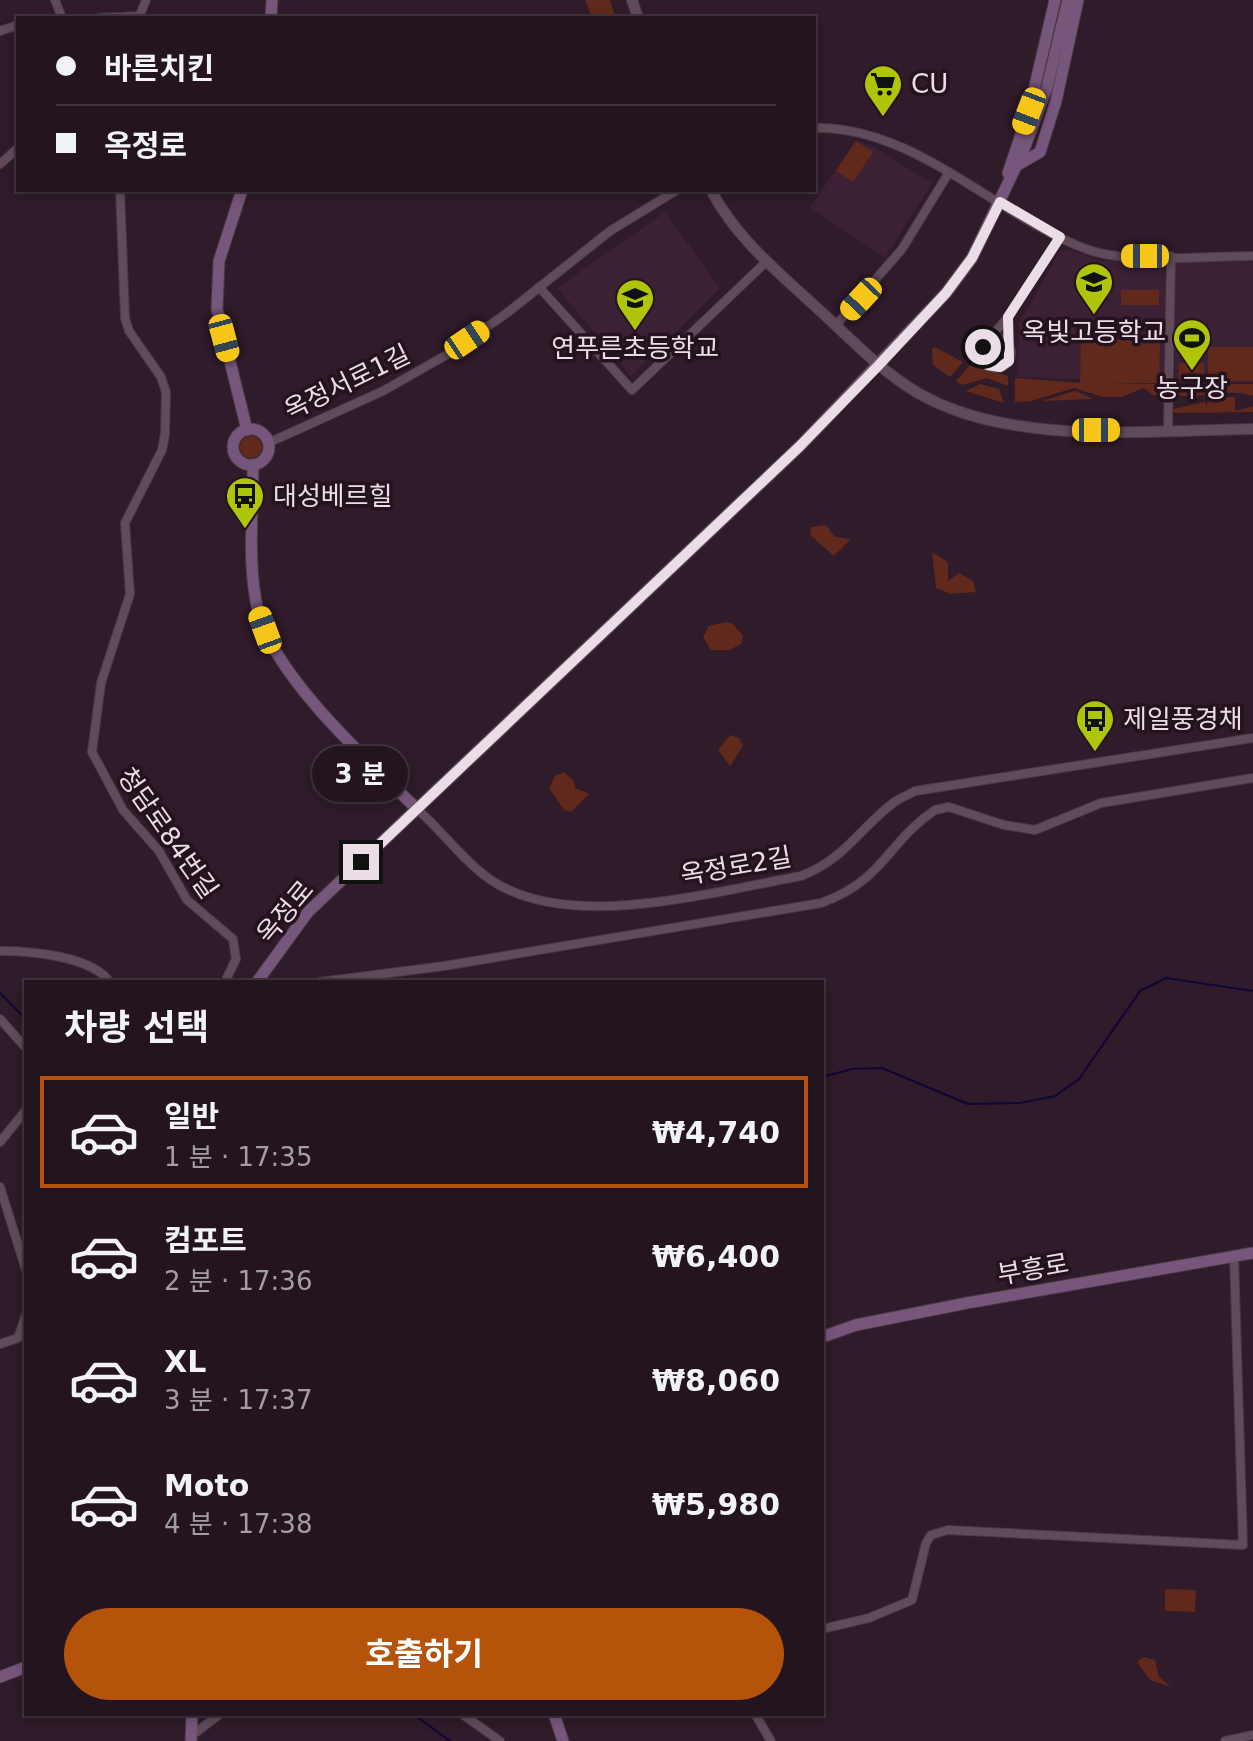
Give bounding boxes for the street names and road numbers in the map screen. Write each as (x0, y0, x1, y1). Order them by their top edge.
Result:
street label: 옥정서로1길 (279, 339, 415, 425)
street label: 청담로84번길 (112, 762, 224, 904)
street label: 옥정로2길 (678, 841, 794, 891)
street label: 옥정로 (250, 875, 320, 949)
street label: 부흥로 (995, 1248, 1071, 1290)

